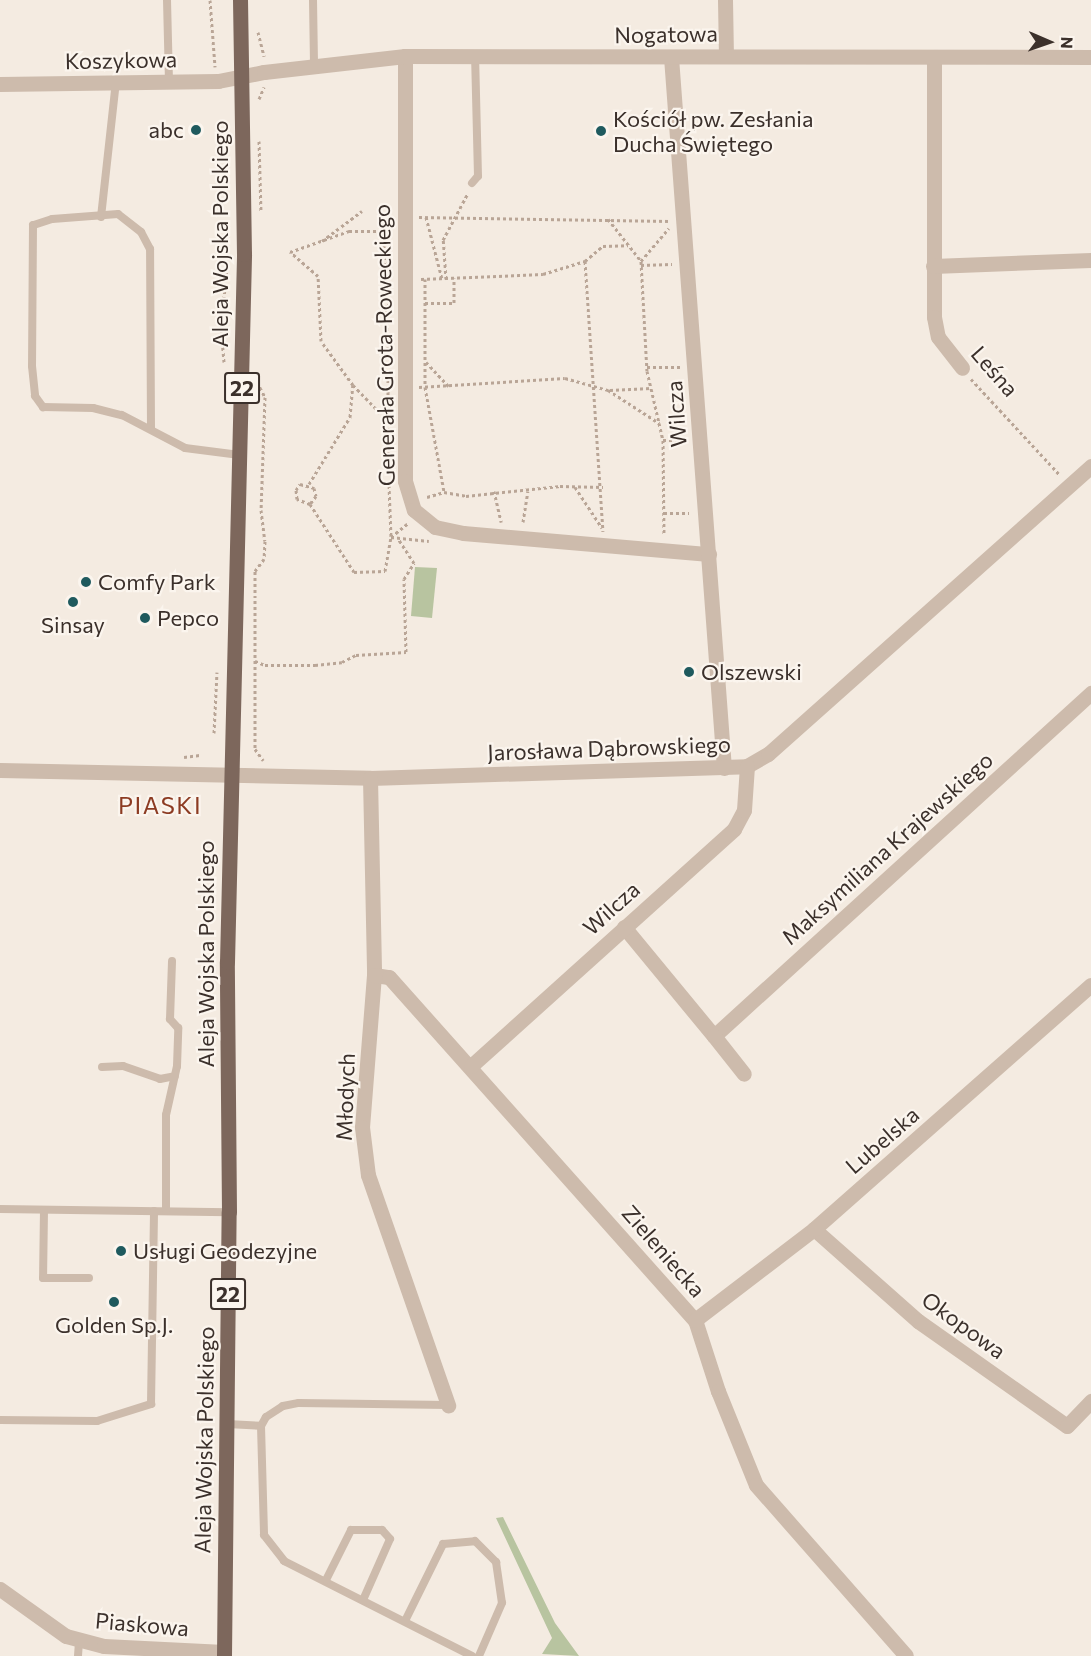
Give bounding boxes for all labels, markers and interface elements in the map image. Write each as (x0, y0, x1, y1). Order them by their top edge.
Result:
north arrow (1019, 12, 1079, 72)
street label: Nogatowa (614, 20, 718, 48)
text: N (1058, 36, 1077, 49)
street label: Koszykowa (65, 46, 177, 74)
place label: Kościół pw. Zesłania Ducha Świętego (613, 105, 813, 156)
place label: abc (149, 117, 184, 143)
street label: Aleja Wojska Polskiego (207, 120, 233, 348)
marker: abc (189, 123, 203, 137)
marker: Kościół pw. Zesłania Ducha Świętego (594, 124, 608, 138)
street label: Generała Grota-Roweckiego (368, 204, 400, 486)
street label: Leśna (966, 340, 1024, 402)
road number: 22 (224, 370, 260, 406)
street label: Wilcza (660, 380, 692, 448)
place label: Comfy Park (98, 569, 216, 595)
marker: Comfy Park (79, 575, 93, 589)
marker: Sinsay (66, 595, 80, 609)
place label: Pepco (157, 605, 219, 631)
marker: Pepco (138, 611, 152, 625)
place label: Sinsay (41, 612, 105, 638)
place label: Olszewski (701, 659, 802, 685)
marker: Olszewski (682, 665, 696, 679)
street label: Jarosława Dąbrowskiego (487, 731, 731, 765)
street label: Maksymiliana Krajewskiego (776, 746, 998, 950)
district label: PIASKI (118, 791, 202, 819)
street label: Aleja Wojska Polskiego (193, 840, 219, 1068)
street label: Wilcza (577, 876, 645, 940)
street label: Młodych (330, 1053, 360, 1141)
street label: Lubelska (840, 1101, 924, 1179)
street label: Zieleniecka (617, 1200, 711, 1302)
place label: Usługi Geodezyjne (133, 1238, 317, 1264)
marker: Usługi Geodezyjne (114, 1244, 128, 1258)
road number: 22 (210, 1276, 246, 1312)
street label: Okopowa (917, 1286, 1011, 1364)
marker: Golden Sp.J. (107, 1295, 121, 1309)
place label: Golden Sp.J. (55, 1312, 173, 1338)
street label: Aleja Wojska Polskiego (189, 1326, 219, 1554)
street label: Piaskowa (94, 1607, 190, 1641)

